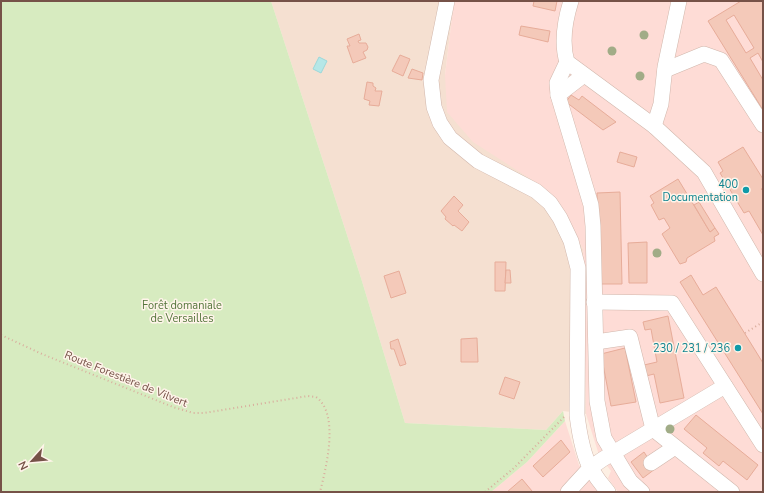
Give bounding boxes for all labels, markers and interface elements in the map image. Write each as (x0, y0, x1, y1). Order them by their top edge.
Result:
place label: 400 Documentation (662, 177, 738, 205)
marker: 400 Documentation (741, 185, 751, 195)
park label: Forêt domaniale de Versailles (142, 298, 222, 326)
place label: 230 / 231 / 236 (653, 341, 730, 356)
marker: 230 / 231 / 236 (733, 343, 743, 353)
street label: Route Forestière de Vilvert (62, 347, 190, 411)
north arrow (12, 441, 52, 481)
text: N (15, 458, 32, 472)

